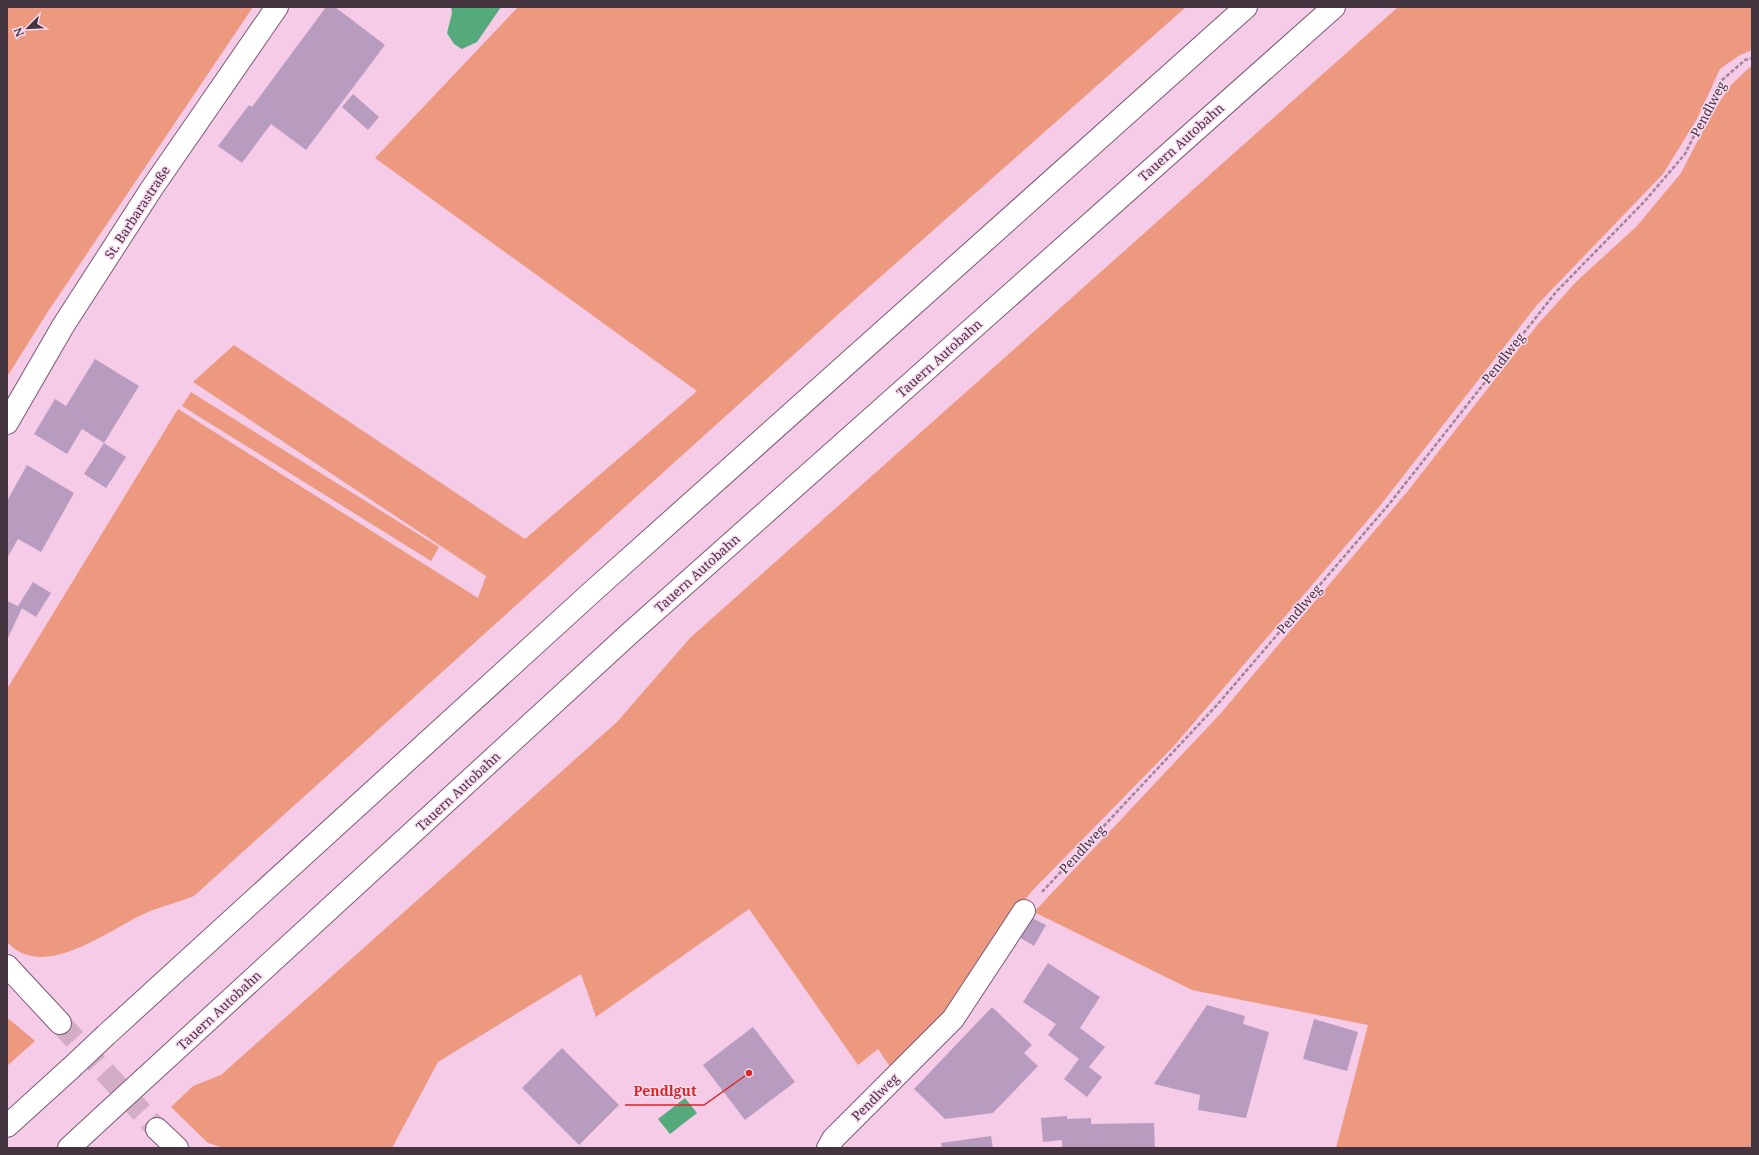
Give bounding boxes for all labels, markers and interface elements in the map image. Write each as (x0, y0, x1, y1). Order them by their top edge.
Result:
north arrow (8, 8, 48, 48)
text: N (10, 25, 27, 39)
street label: Pendlweg (1686, 78, 1730, 140)
street label: Tauern Autobahn (1134, 98, 1228, 185)
street label: St. Barbarastraße (100, 162, 174, 262)
street label: Tauern Autobahn (892, 314, 986, 401)
street label: Pendlweg (1477, 329, 1529, 387)
street label: Tauern Autobahn (650, 529, 744, 616)
street label: Pendlweg (1272, 580, 1326, 638)
street label: Tauern Autobahn (412, 747, 505, 835)
street label: Pendlweg (1055, 821, 1109, 877)
street label: Tauern Autobahn (173, 966, 266, 1054)
street label: Pendlweg (847, 1069, 903, 1125)
callout: Pendlgut (625, 1079, 704, 1105)
text: Pendlgut (633, 1081, 697, 1100)

